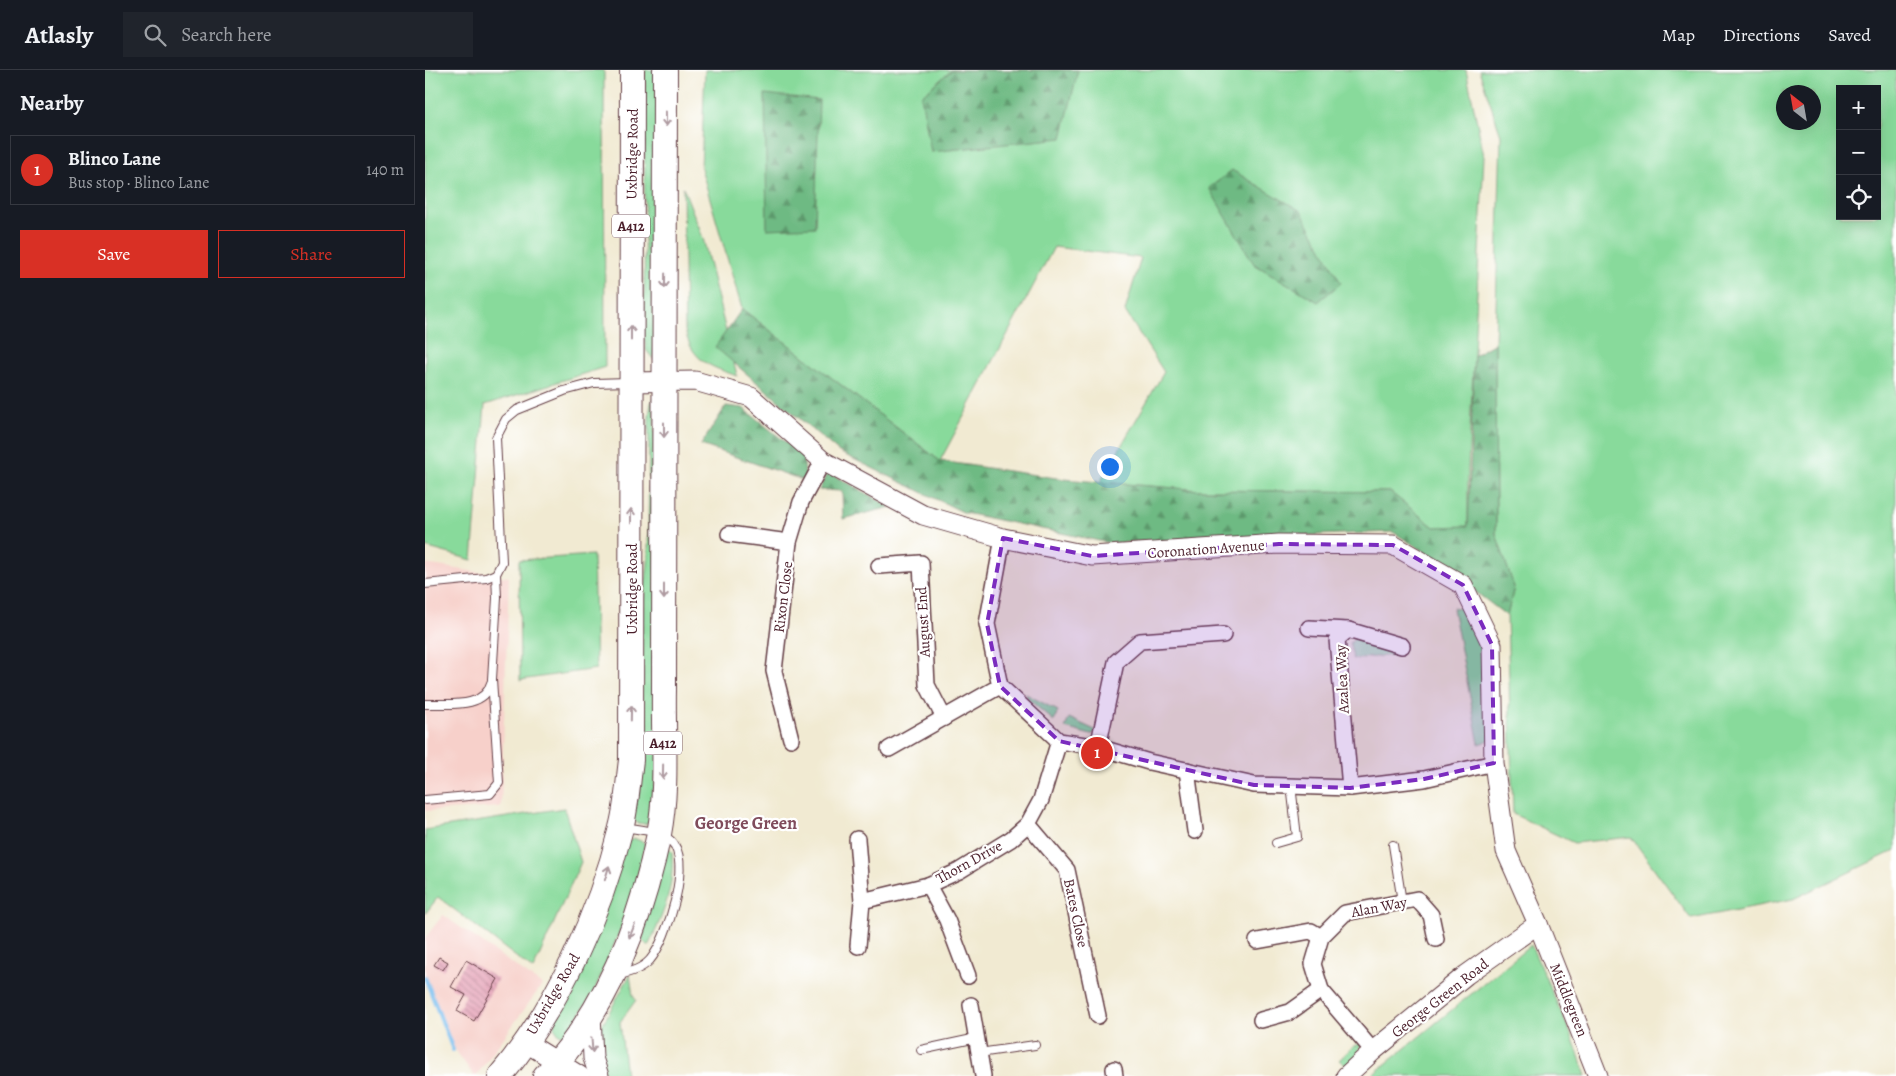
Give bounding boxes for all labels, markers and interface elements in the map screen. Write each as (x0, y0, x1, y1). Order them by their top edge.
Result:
search box (123, 12, 473, 57)
text: Atlasly (25, 19, 93, 51)
icon: search (141, 21, 169, 49)
text: Search here (181, 22, 272, 48)
text: Map (1662, 23, 1695, 47)
text: Directions (1723, 23, 1800, 47)
text: Saved (1828, 23, 1871, 47)
north arrow (1776, 85, 1821, 130)
map controls (1836, 85, 1881, 220)
button: + (1836, 85, 1881, 130)
text: Nearby (20, 89, 83, 117)
street label: Uxbridge Road (621, 107, 643, 200)
one-way arrow (661, 110, 671, 126)
button: − (1836, 130, 1881, 175)
text: Blinco Lane (68, 146, 161, 172)
text: 1 (34, 159, 40, 181)
text: 140 m (366, 159, 404, 181)
text: Bus stop · Blinco Lane (68, 172, 209, 194)
button: locate (1836, 175, 1881, 220)
road number: A412 (612, 214, 650, 238)
button: Save (20, 230, 208, 278)
button: Share (218, 230, 405, 278)
one-way arrow (660, 272, 670, 289)
one-way arrow (626, 325, 636, 342)
one-way arrow (659, 421, 669, 437)
your location (1097, 454, 1123, 480)
one-way arrow (626, 508, 636, 524)
street label: Coronation Avenue (1147, 535, 1266, 563)
street label: Uxbridge Road (622, 542, 642, 635)
street label: Rixon Close (769, 560, 797, 634)
one-way arrow (659, 584, 669, 600)
street label: August End (911, 585, 935, 659)
street label: Azalea Way (1330, 644, 1354, 715)
one-way arrow (626, 705, 636, 722)
road number: A412 (644, 731, 682, 754)
pin: 1 (1081, 734, 1113, 772)
one-way arrow (658, 764, 668, 780)
district label: George Green (695, 811, 797, 835)
street label: Thorn Drive (932, 835, 1006, 888)
one-way arrow (603, 865, 613, 881)
street label: Bates Close (1059, 877, 1093, 950)
street label: Alan Way (1348, 892, 1409, 922)
one-way arrow (627, 923, 637, 938)
street label: Uxbridge Road (521, 949, 585, 1039)
street label: George Green Road (1387, 953, 1493, 1042)
street label: Middlegreen (1545, 960, 1593, 1040)
one-way arrow (588, 1037, 597, 1053)

